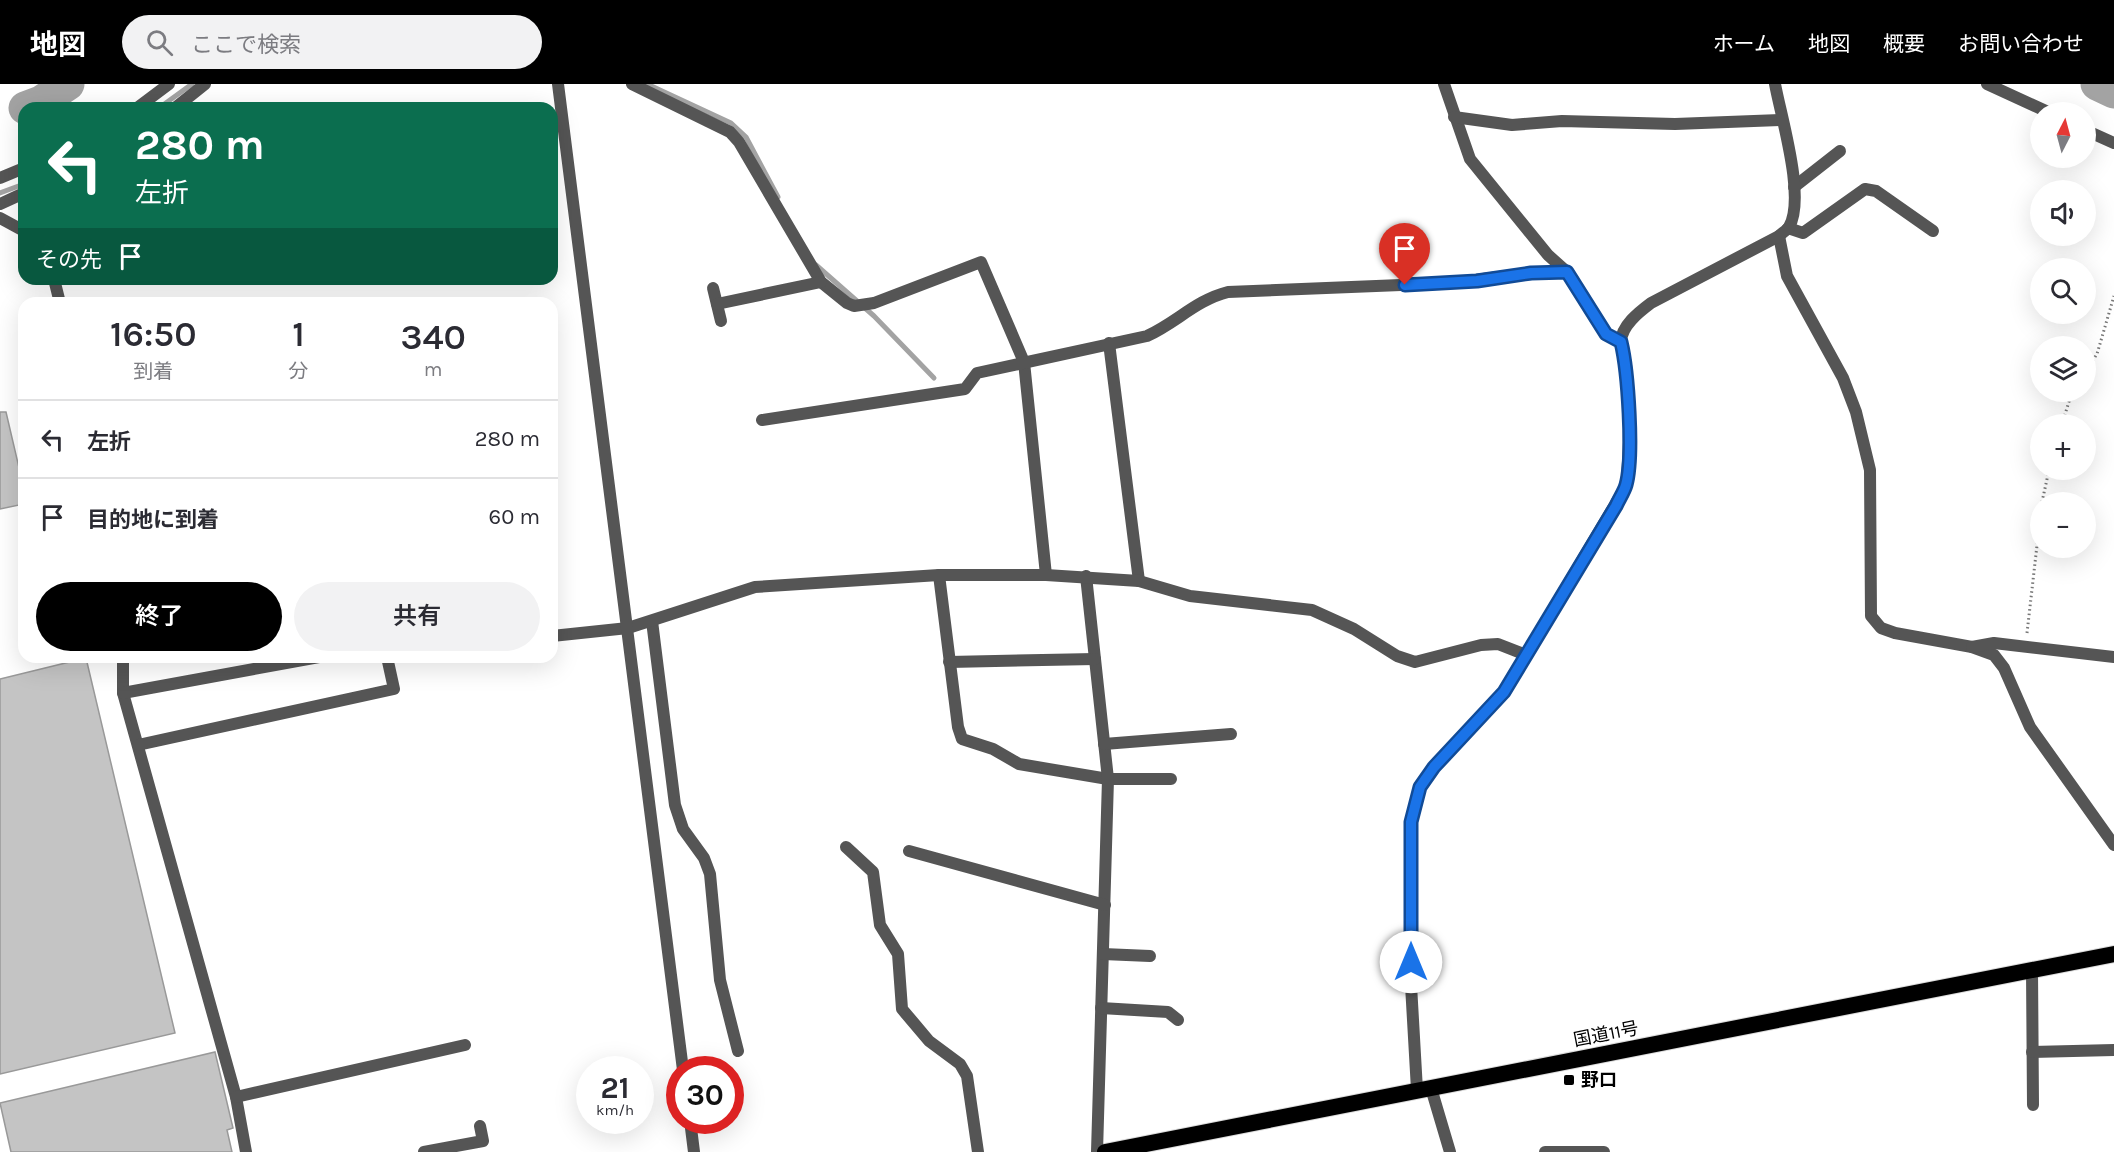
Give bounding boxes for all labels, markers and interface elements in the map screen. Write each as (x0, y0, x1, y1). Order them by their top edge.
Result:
search box (122, 15, 542, 69)
icon: search (143, 26, 176, 59)
text: 地図 (30, 28, 86, 61)
text: ここで検索 (191, 32, 301, 58)
text: ホーム (1713, 32, 1775, 56)
text: 地図 (1808, 32, 1850, 56)
text: 概要 (1883, 32, 1925, 56)
text: お問い合わせ (1958, 32, 2084, 56)
north arrow (2030, 102, 2096, 168)
map controls (2030, 102, 2096, 558)
text: 280 m (135, 120, 265, 170)
icon: left (36, 126, 114, 204)
text: 左折 (135, 177, 189, 209)
button: sound (2030, 180, 2096, 246)
pin (1379, 223, 1430, 285)
icon: arrive (1388, 232, 1421, 265)
icon: arrive (114, 240, 147, 273)
text: その先 (36, 247, 102, 273)
button: search (2030, 258, 2096, 324)
text: 16:50 (110, 313, 197, 355)
text: 1 (292, 313, 305, 355)
text: 340 (400, 316, 466, 358)
button: layers (2030, 336, 2096, 402)
text: m (424, 358, 443, 381)
text: 到着 (133, 360, 173, 383)
text: 分 (289, 360, 309, 383)
button: + (2030, 414, 2096, 480)
icon: left (36, 423, 69, 456)
text: 280 m (475, 426, 540, 452)
text: 左折 (87, 429, 131, 455)
button: − (2030, 492, 2096, 558)
icon: arrive (36, 501, 69, 534)
text: 60 m (489, 504, 540, 530)
text: 目的地に到着 (87, 507, 219, 533)
button: 終了 (36, 582, 282, 651)
button: 共有 (294, 582, 540, 651)
position arrow (1379, 930, 1443, 994)
street label: 国道11号 (1572, 1017, 1640, 1051)
speed limit sign: 30 (666, 1056, 744, 1134)
place label: 野口 (1581, 1069, 1617, 1091)
text: 21 (601, 1070, 629, 1106)
marker: 野口 (1562, 1073, 1576, 1087)
text: km/h (596, 1101, 634, 1119)

